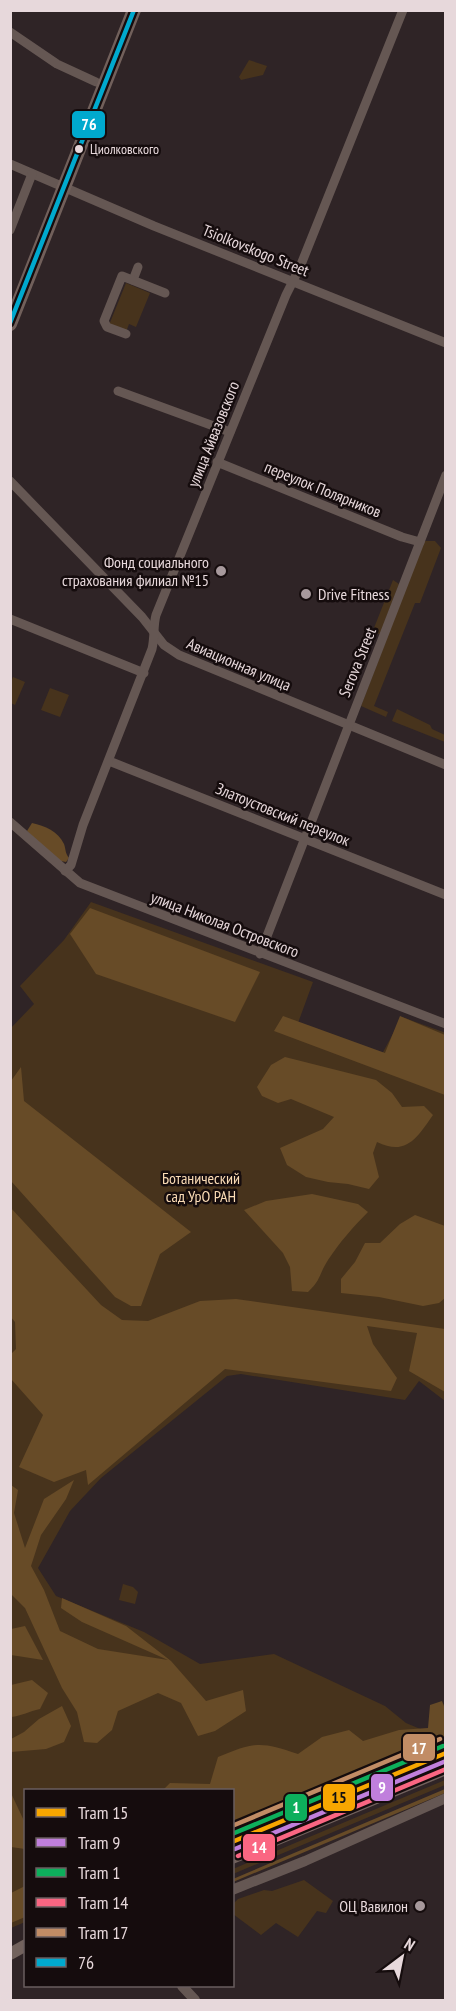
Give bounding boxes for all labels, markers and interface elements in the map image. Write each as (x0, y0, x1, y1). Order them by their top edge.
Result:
line badge: 76 (71, 110, 106, 139)
text: 76 (81, 114, 97, 134)
place label: Циолковского (90, 140, 159, 158)
marker: Циолковского (73, 143, 85, 155)
street label: Tsiolkovskogo Street (200, 220, 313, 281)
street label: улица Айвазовского (183, 378, 243, 490)
street label: переулок Полярников (262, 456, 384, 522)
place label: Фонд социального страхования филиал №15 (62, 552, 209, 590)
marker: Фонд социального страхования филиал №15 (214, 564, 228, 578)
place label: Drive Fitness (318, 584, 389, 604)
marker: Drive Fitness (299, 587, 313, 601)
street label: Serova Street (334, 624, 380, 700)
street label: Авиационная улица (184, 633, 294, 695)
street label: Златоустовский переулок (213, 778, 354, 850)
street label: улица Николая Островского (148, 887, 302, 962)
park label: Ботанический сад УрО РАН (162, 1168, 240, 1206)
line badge: 17 (402, 1733, 436, 1762)
text: 17 (411, 1738, 427, 1758)
line badge: 9 (370, 1773, 394, 1802)
text: 9 (378, 1777, 386, 1797)
line badge: 15 (322, 1783, 356, 1812)
text: 15 (331, 1787, 347, 1807)
legend (24, 1789, 234, 1987)
line badge: 1 (284, 1793, 308, 1822)
text: 1 (292, 1797, 300, 1817)
text: Tram 15 (78, 1801, 128, 1824)
text: Tram 9 (78, 1831, 120, 1854)
line badge: 14 (242, 1833, 276, 1862)
text: 14 (251, 1837, 267, 1857)
text: Tram 1 (78, 1861, 120, 1884)
text: Tram 14 (78, 1891, 128, 1914)
place label: ОЦ Вавилон (339, 1896, 408, 1916)
marker: ОЦ Вавилон (413, 1899, 427, 1913)
text: Tram 17 (78, 1921, 128, 1944)
north arrow (372, 1927, 432, 1987)
text: N (401, 1934, 419, 1955)
text: 76 (78, 1951, 94, 1974)

